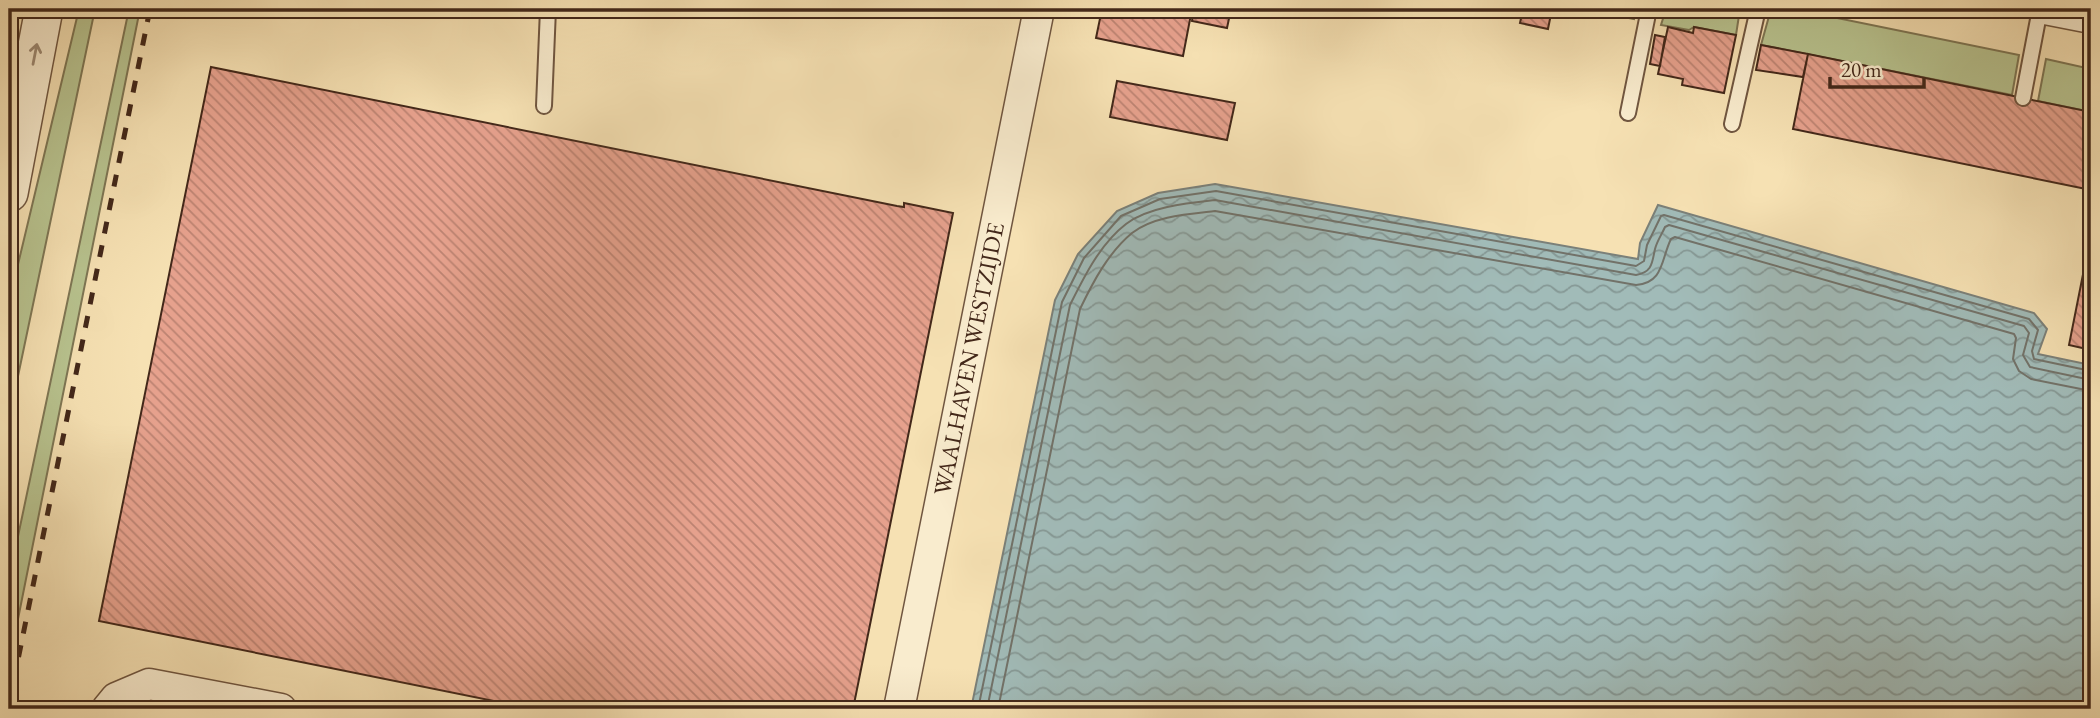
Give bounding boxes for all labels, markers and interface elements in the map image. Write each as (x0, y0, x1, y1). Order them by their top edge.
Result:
one-way arrow (29, 43, 42, 66)
scale bar (1830, 46, 1925, 90)
text: 20 m (1841, 56, 1882, 83)
street label: WAALHAVEN WESTZIJDE (926, 220, 1011, 498)

